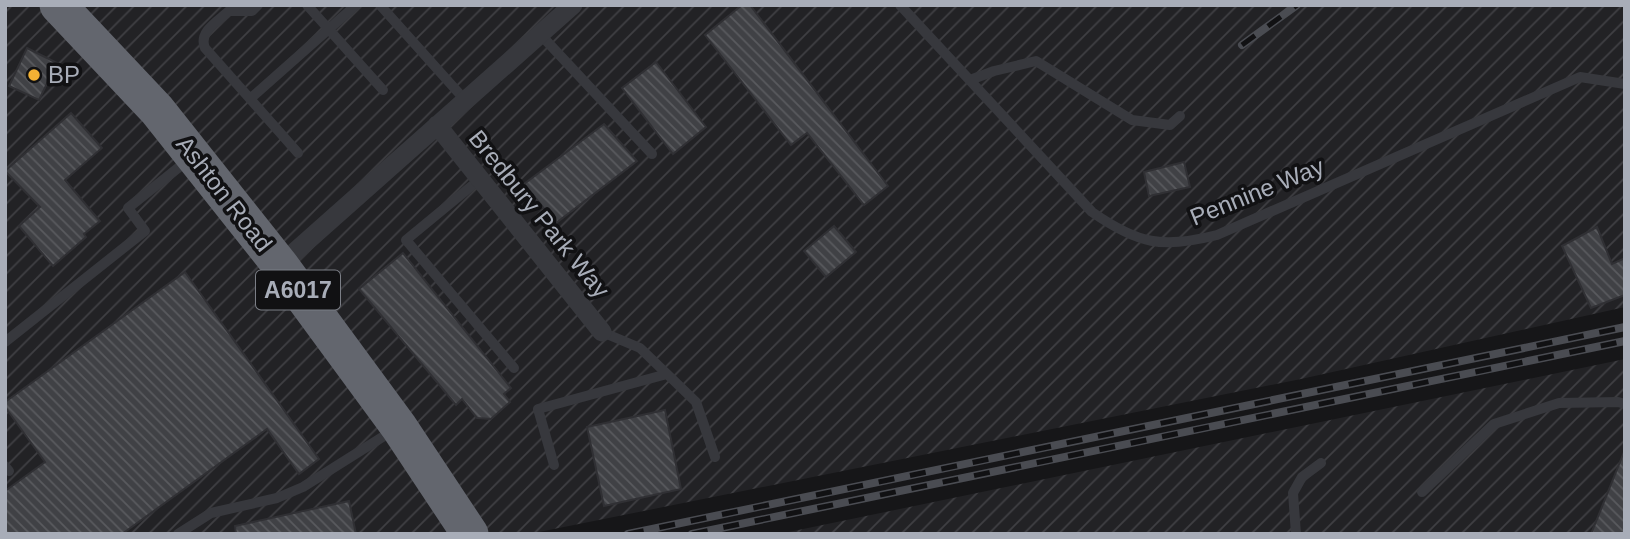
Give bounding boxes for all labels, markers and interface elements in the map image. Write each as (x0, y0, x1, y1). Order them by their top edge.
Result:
place label: BP (48, 61, 80, 88)
marker: BP (26, 67, 42, 83)
street label: Bredbury Park Way (464, 125, 615, 303)
street label: Ashton Road (171, 131, 278, 257)
street label: Pennine Way (1186, 152, 1328, 231)
road number: A6017 (256, 270, 340, 310)

